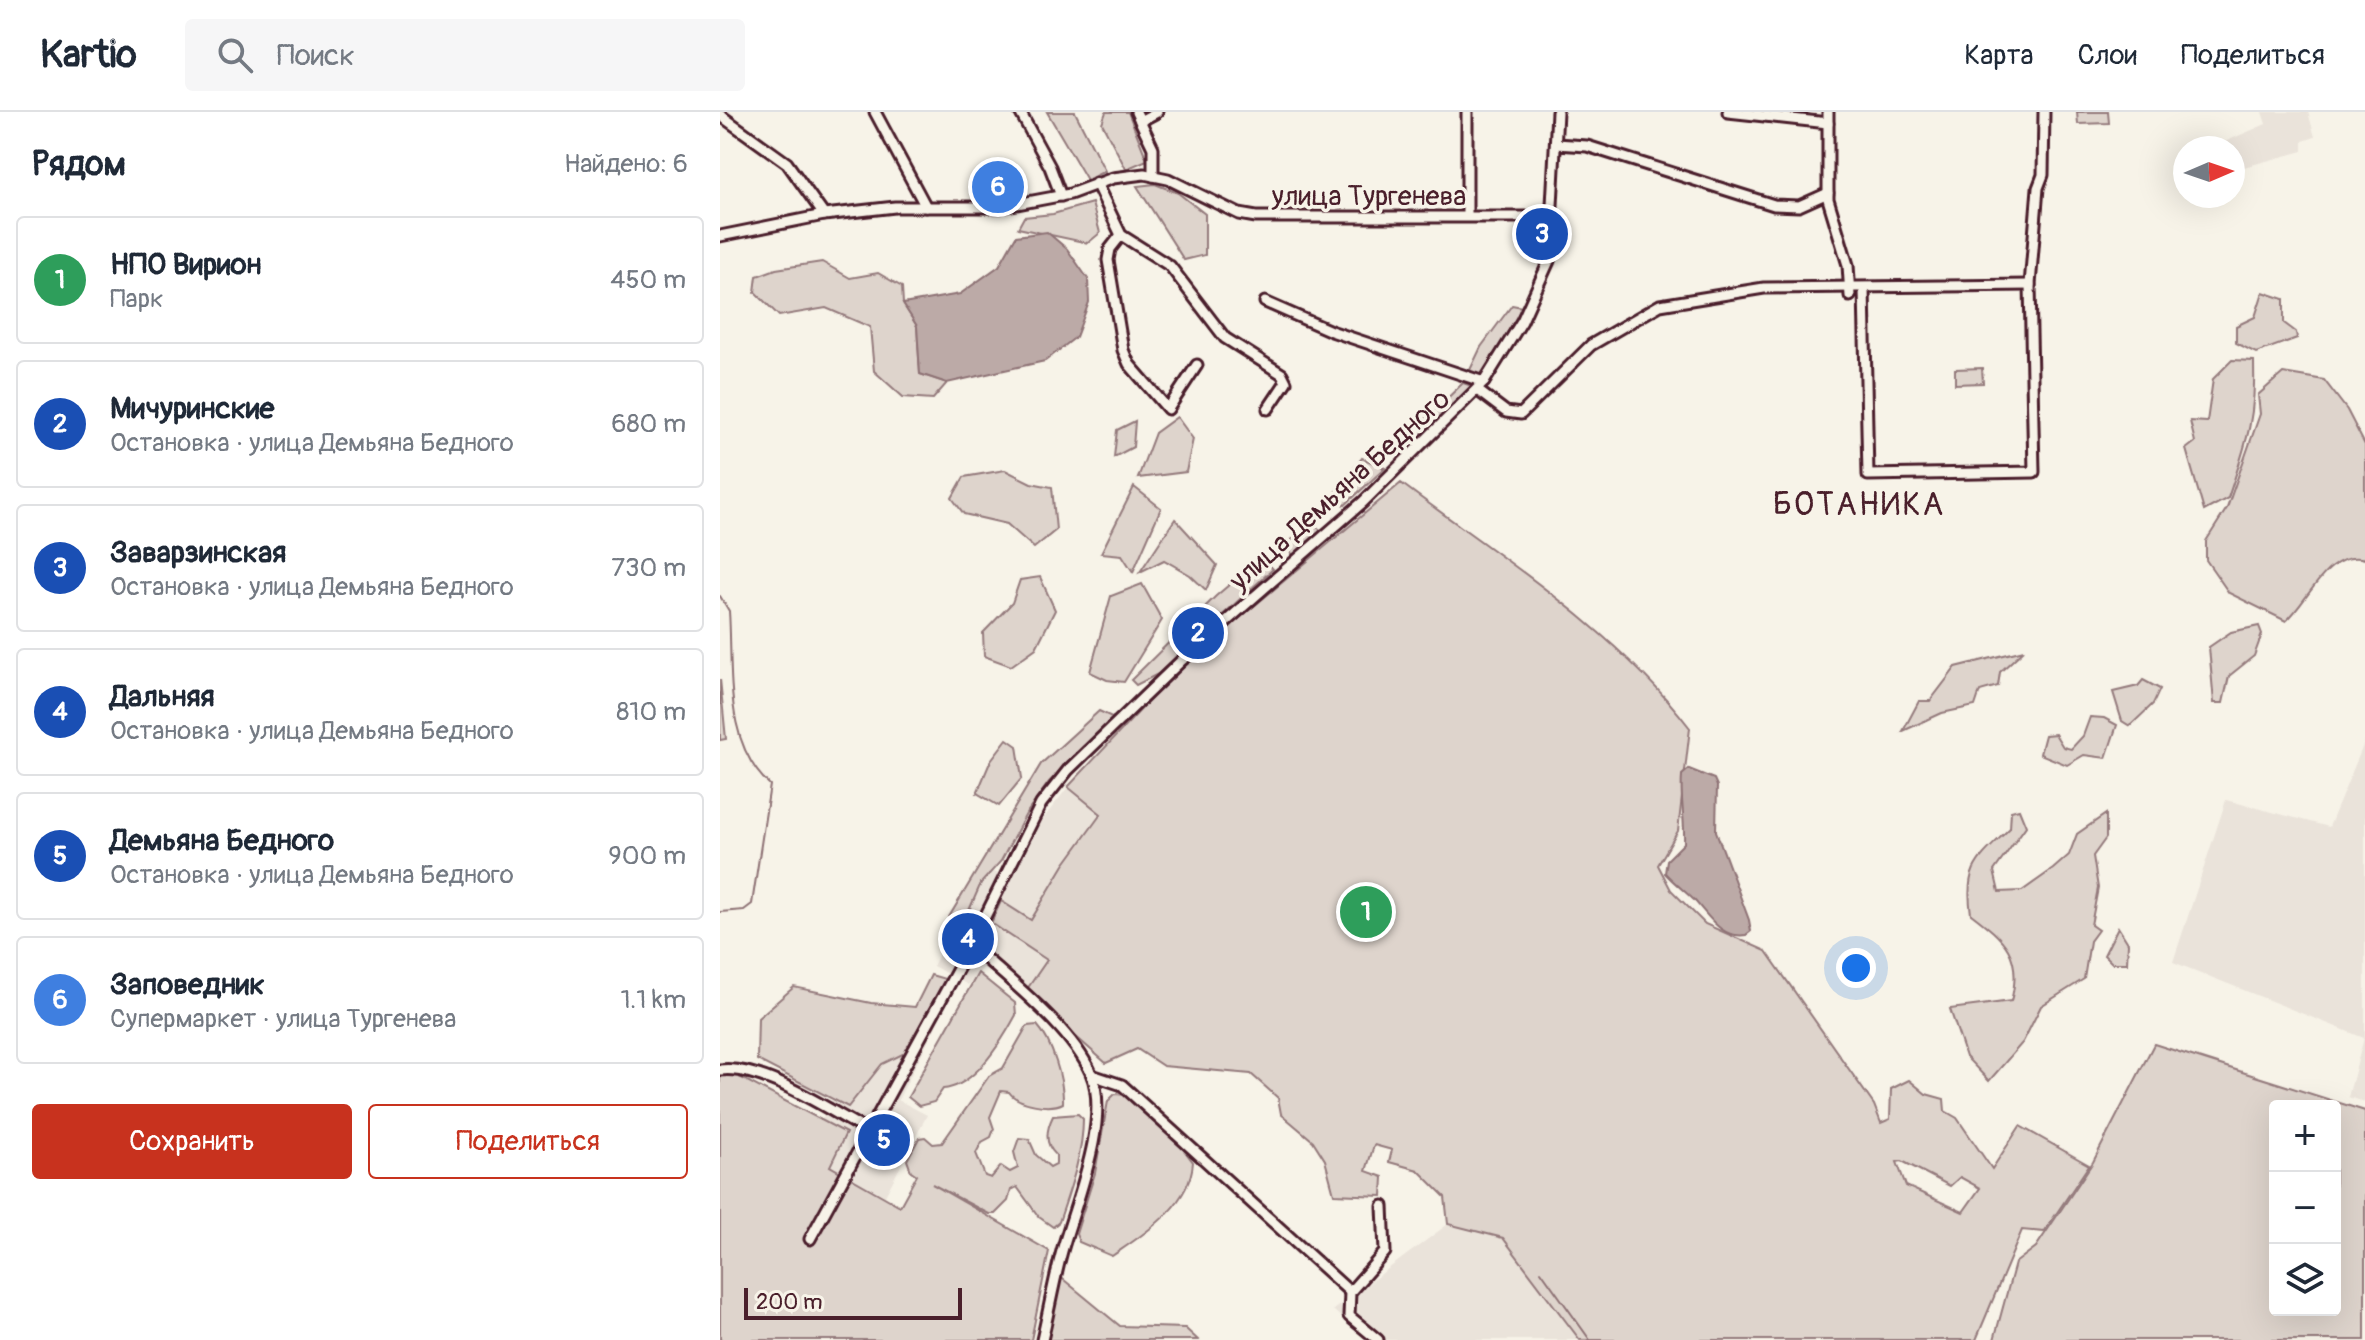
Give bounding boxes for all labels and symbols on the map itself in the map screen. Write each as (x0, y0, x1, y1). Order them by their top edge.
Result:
north arrow (2173, 136, 2245, 208)
pin: 6 (972, 157, 1024, 217)
street label: улица Тургенева (1271, 179, 1466, 214)
pin: 3 (1516, 204, 1568, 264)
street label: улица Демьяна Бедного (1222, 382, 1458, 599)
district label: БОТАНИКА (1773, 485, 1945, 525)
pin: 2 (1172, 603, 1224, 663)
pin: 1 (1340, 882, 1392, 942)
pin: 4 (942, 909, 994, 969)
your location (1836, 948, 1876, 988)
pin: 5 (858, 1110, 910, 1170)
scale bar (744, 1284, 962, 1320)

